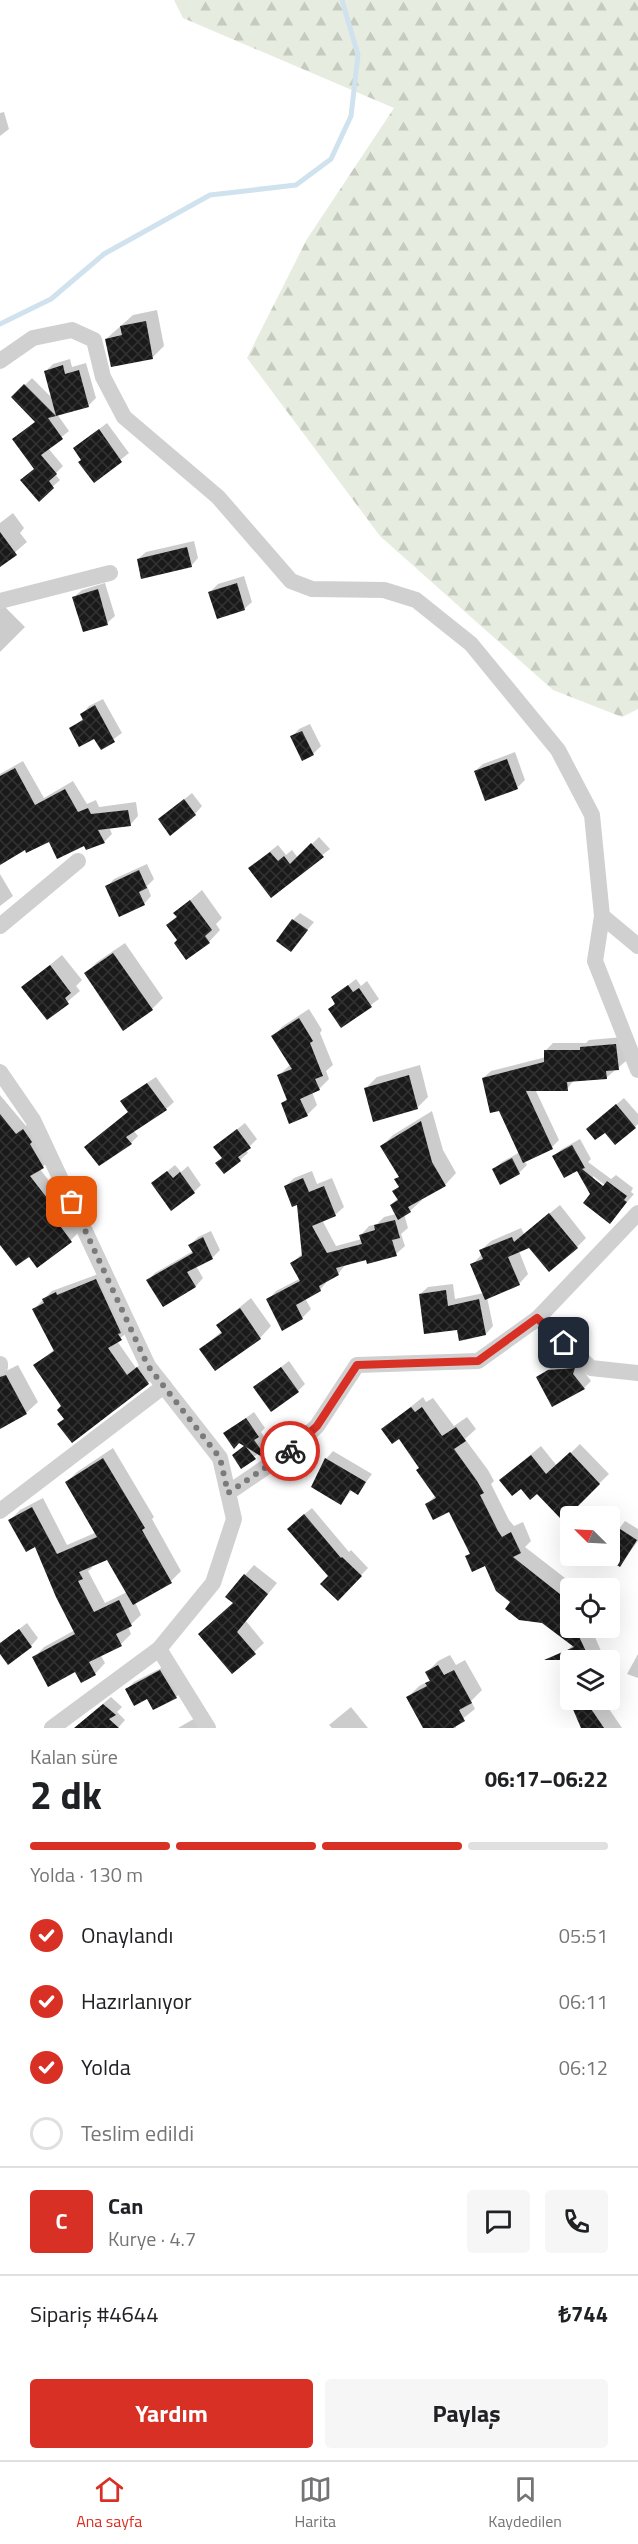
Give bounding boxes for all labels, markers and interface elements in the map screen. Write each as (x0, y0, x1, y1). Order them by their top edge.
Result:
pin (46, 1176, 97, 1227)
icon: bag (55, 1185, 88, 1218)
pin (538, 1317, 589, 1368)
icon: home (547, 1326, 580, 1359)
courier (260, 1421, 320, 1481)
icon: bike (274, 1435, 307, 1468)
north arrow (560, 1506, 620, 1566)
map controls (560, 1506, 620, 1710)
button: locate (560, 1578, 620, 1638)
button: layers (560, 1650, 620, 1710)
text: Kalan süre (30, 1741, 118, 1772)
text: 06:17–06:22 (485, 1762, 608, 1796)
text: 2 dk (30, 1765, 102, 1824)
text: Yolda · 130 m (30, 1859, 143, 1890)
text: Onaylandı (81, 1918, 173, 1952)
icon: check (30, 1919, 63, 1952)
text: 05:51 (559, 1920, 608, 1951)
text: Hazırlanıyor (81, 1984, 192, 2018)
icon: check (30, 1985, 63, 2018)
text: 06:11 (559, 1986, 608, 2017)
text: Yolda (81, 2050, 131, 2084)
icon: check (30, 2051, 63, 2084)
text: 06:12 (559, 2052, 608, 2083)
text: Teslim edildi (81, 2116, 194, 2150)
text: Can (108, 2189, 143, 2223)
button: chat (467, 2190, 530, 2253)
button: phone (545, 2190, 608, 2253)
text: C (56, 2204, 67, 2238)
text: Kurye · 4.7 (108, 2223, 196, 2254)
text: Sipariş #4644 (30, 2297, 158, 2331)
text: ₺744 (558, 2297, 608, 2331)
button: Yardım (30, 2379, 313, 2448)
button: Paylaş (325, 2379, 608, 2448)
tab: Ana sayfa (76, 2473, 142, 2533)
tab: Harita (295, 2473, 336, 2533)
tab: Kaydedilen (488, 2473, 562, 2533)

